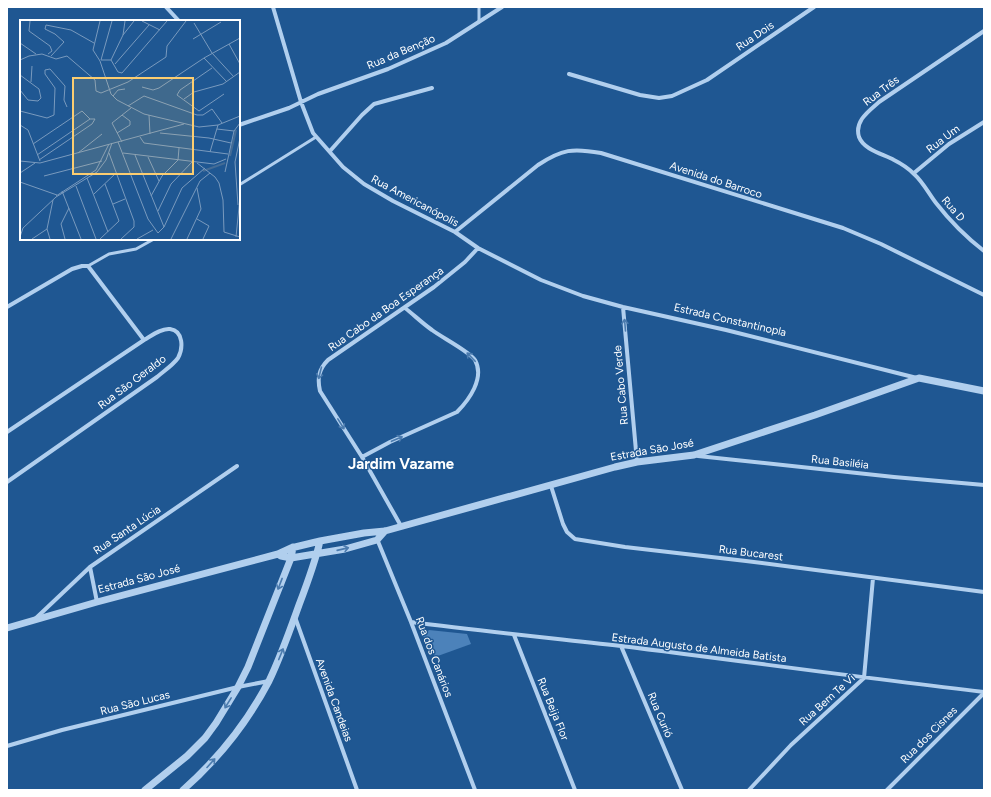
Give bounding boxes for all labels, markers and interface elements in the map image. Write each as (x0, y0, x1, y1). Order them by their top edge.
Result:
street label: Rua Dois (734, 19, 776, 53)
inset map (20, 20, 240, 240)
street label: Rua da Benção (365, 32, 437, 72)
street label: Rua Três (860, 73, 902, 109)
street label: Rua Um (924, 122, 962, 156)
street label: Avenida do Barroco (668, 159, 764, 201)
street label: Rua Americanópolis (369, 172, 461, 230)
street label: Rua D (939, 194, 968, 225)
street label: Rua Cabo da Boa Esperança (326, 264, 446, 354)
street label: Estrada Constantinopla (672, 301, 788, 339)
one-way arrow (621, 319, 628, 332)
street label: Rua Cabo Verde (611, 345, 631, 425)
street label: Rua São Geraldo (95, 352, 169, 412)
one-way arrow (466, 352, 475, 362)
one-way arrow (316, 367, 323, 380)
one-way arrow (337, 418, 345, 430)
one-way arrow (390, 435, 402, 443)
street label: Estrada São José (609, 436, 695, 464)
street label: Rua Basiléia (810, 453, 870, 471)
district label: Jardim Vazame (348, 455, 455, 473)
street label: Rua Santa Lúcia (91, 503, 163, 557)
street label: Rua Bucarest (718, 543, 784, 563)
one-way arrow (336, 545, 349, 552)
street label: Estrada São José (96, 562, 182, 596)
one-way arrow (276, 577, 284, 589)
street label: Rua dos Canários (413, 615, 455, 699)
street label: Estrada Augusto de Almeida Batista (611, 631, 787, 665)
one-way arrow (277, 648, 285, 660)
street label: Avenida Candeias (313, 657, 355, 743)
street label: Rua Bem Te Vi (796, 672, 858, 728)
street label: Rua Beija Flor (535, 676, 572, 742)
street label: Rua São Lucas (99, 688, 171, 718)
street label: Rua Curió (645, 690, 675, 740)
one-way arrow (224, 697, 232, 709)
street label: Rua dos Cisnes (898, 704, 960, 766)
one-way arrow (206, 758, 215, 768)

